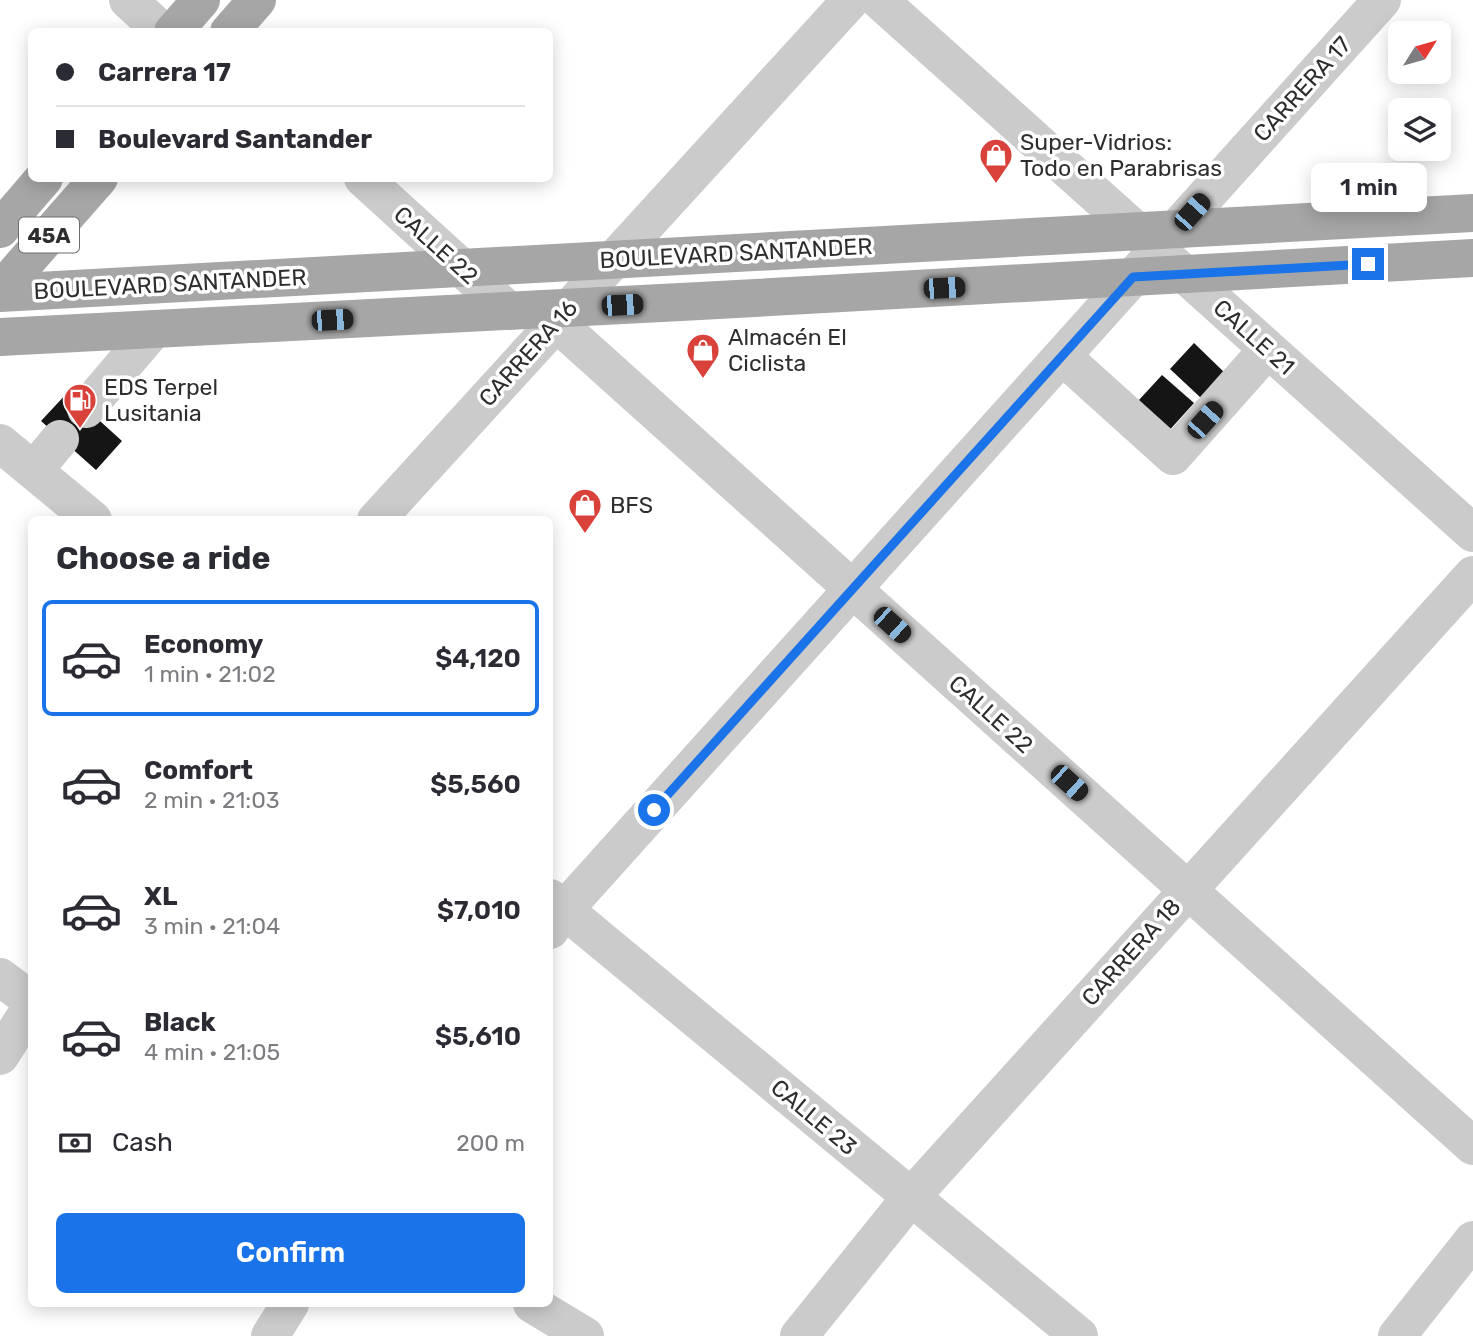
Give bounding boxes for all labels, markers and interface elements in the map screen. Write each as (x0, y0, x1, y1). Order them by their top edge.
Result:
north arrow (1388, 21, 1451, 84)
map controls (1388, 21, 1451, 161)
street label: CARRERA 17 (1248, 31, 1357, 147)
text: Carrera 17 (98, 57, 231, 88)
button: layers (1388, 98, 1451, 161)
text: Boulevard Santander (98, 124, 372, 155)
place label: Super-Vidrios: Todo en Parabrisas (1020, 128, 1222, 182)
shop icon: Super-Vidrios: Todo en Parabrisas (977, 136, 1015, 185)
callout: 1 min (1310, 162, 1426, 212)
text: 1 min (1340, 173, 1398, 201)
car (1171, 189, 1214, 235)
street label: CALLE 22 (388, 200, 484, 290)
road number: 45A (19, 218, 79, 252)
street label: BOULEVARD SANTANDER (599, 232, 873, 274)
route end (1352, 248, 1384, 280)
street label: BOULEVARD SANTANDER (33, 263, 307, 305)
car (923, 276, 966, 300)
car (601, 293, 644, 317)
street label: CALLE 21 (1208, 293, 1300, 381)
street label: CARRERA 16 (473, 294, 583, 412)
car (311, 308, 354, 332)
place label: Almacén El Ciclista (728, 323, 847, 377)
shop icon: Almacén El Ciclista (684, 331, 722, 380)
place label: EDS Terpel Lusitania (104, 373, 218, 427)
fuel station icon: EDS Terpel Lusitania (61, 381, 99, 430)
car (1184, 397, 1227, 443)
shop icon: BFS (566, 486, 604, 535)
place label: BFS (610, 491, 653, 519)
text: Choose a ride (56, 539, 270, 577)
car (870, 603, 915, 647)
icon: car (60, 627, 123, 690)
text: Economy (144, 629, 263, 660)
text: $4,120 (435, 643, 521, 674)
text: 1 min · 21:02 (144, 660, 276, 688)
street label: CALLE 22 (943, 669, 1039, 759)
icon: car (60, 753, 123, 816)
text: Comfort (144, 755, 253, 786)
car (1047, 761, 1092, 805)
text: $5,560 (430, 769, 521, 800)
text: 2 min · 21:03 (144, 786, 280, 814)
route start (638, 794, 670, 826)
icon: car (60, 879, 123, 942)
text: XL (144, 881, 177, 912)
street label: CARRERA 18 (1076, 893, 1186, 1011)
text: $7,010 (437, 895, 521, 926)
text: 3 min · 21:04 (144, 912, 280, 940)
icon: car (60, 1005, 123, 1068)
text: Black (144, 1007, 216, 1038)
text: $5,610 (435, 1021, 521, 1052)
text: 4 min · 21:05 (144, 1038, 280, 1066)
street label: CALLE 23 (765, 1073, 863, 1161)
icon: cash (56, 1124, 94, 1162)
text: Cash (112, 1127, 173, 1158)
text: 200 m (456, 1129, 525, 1157)
button: Confirm (56, 1213, 525, 1293)

